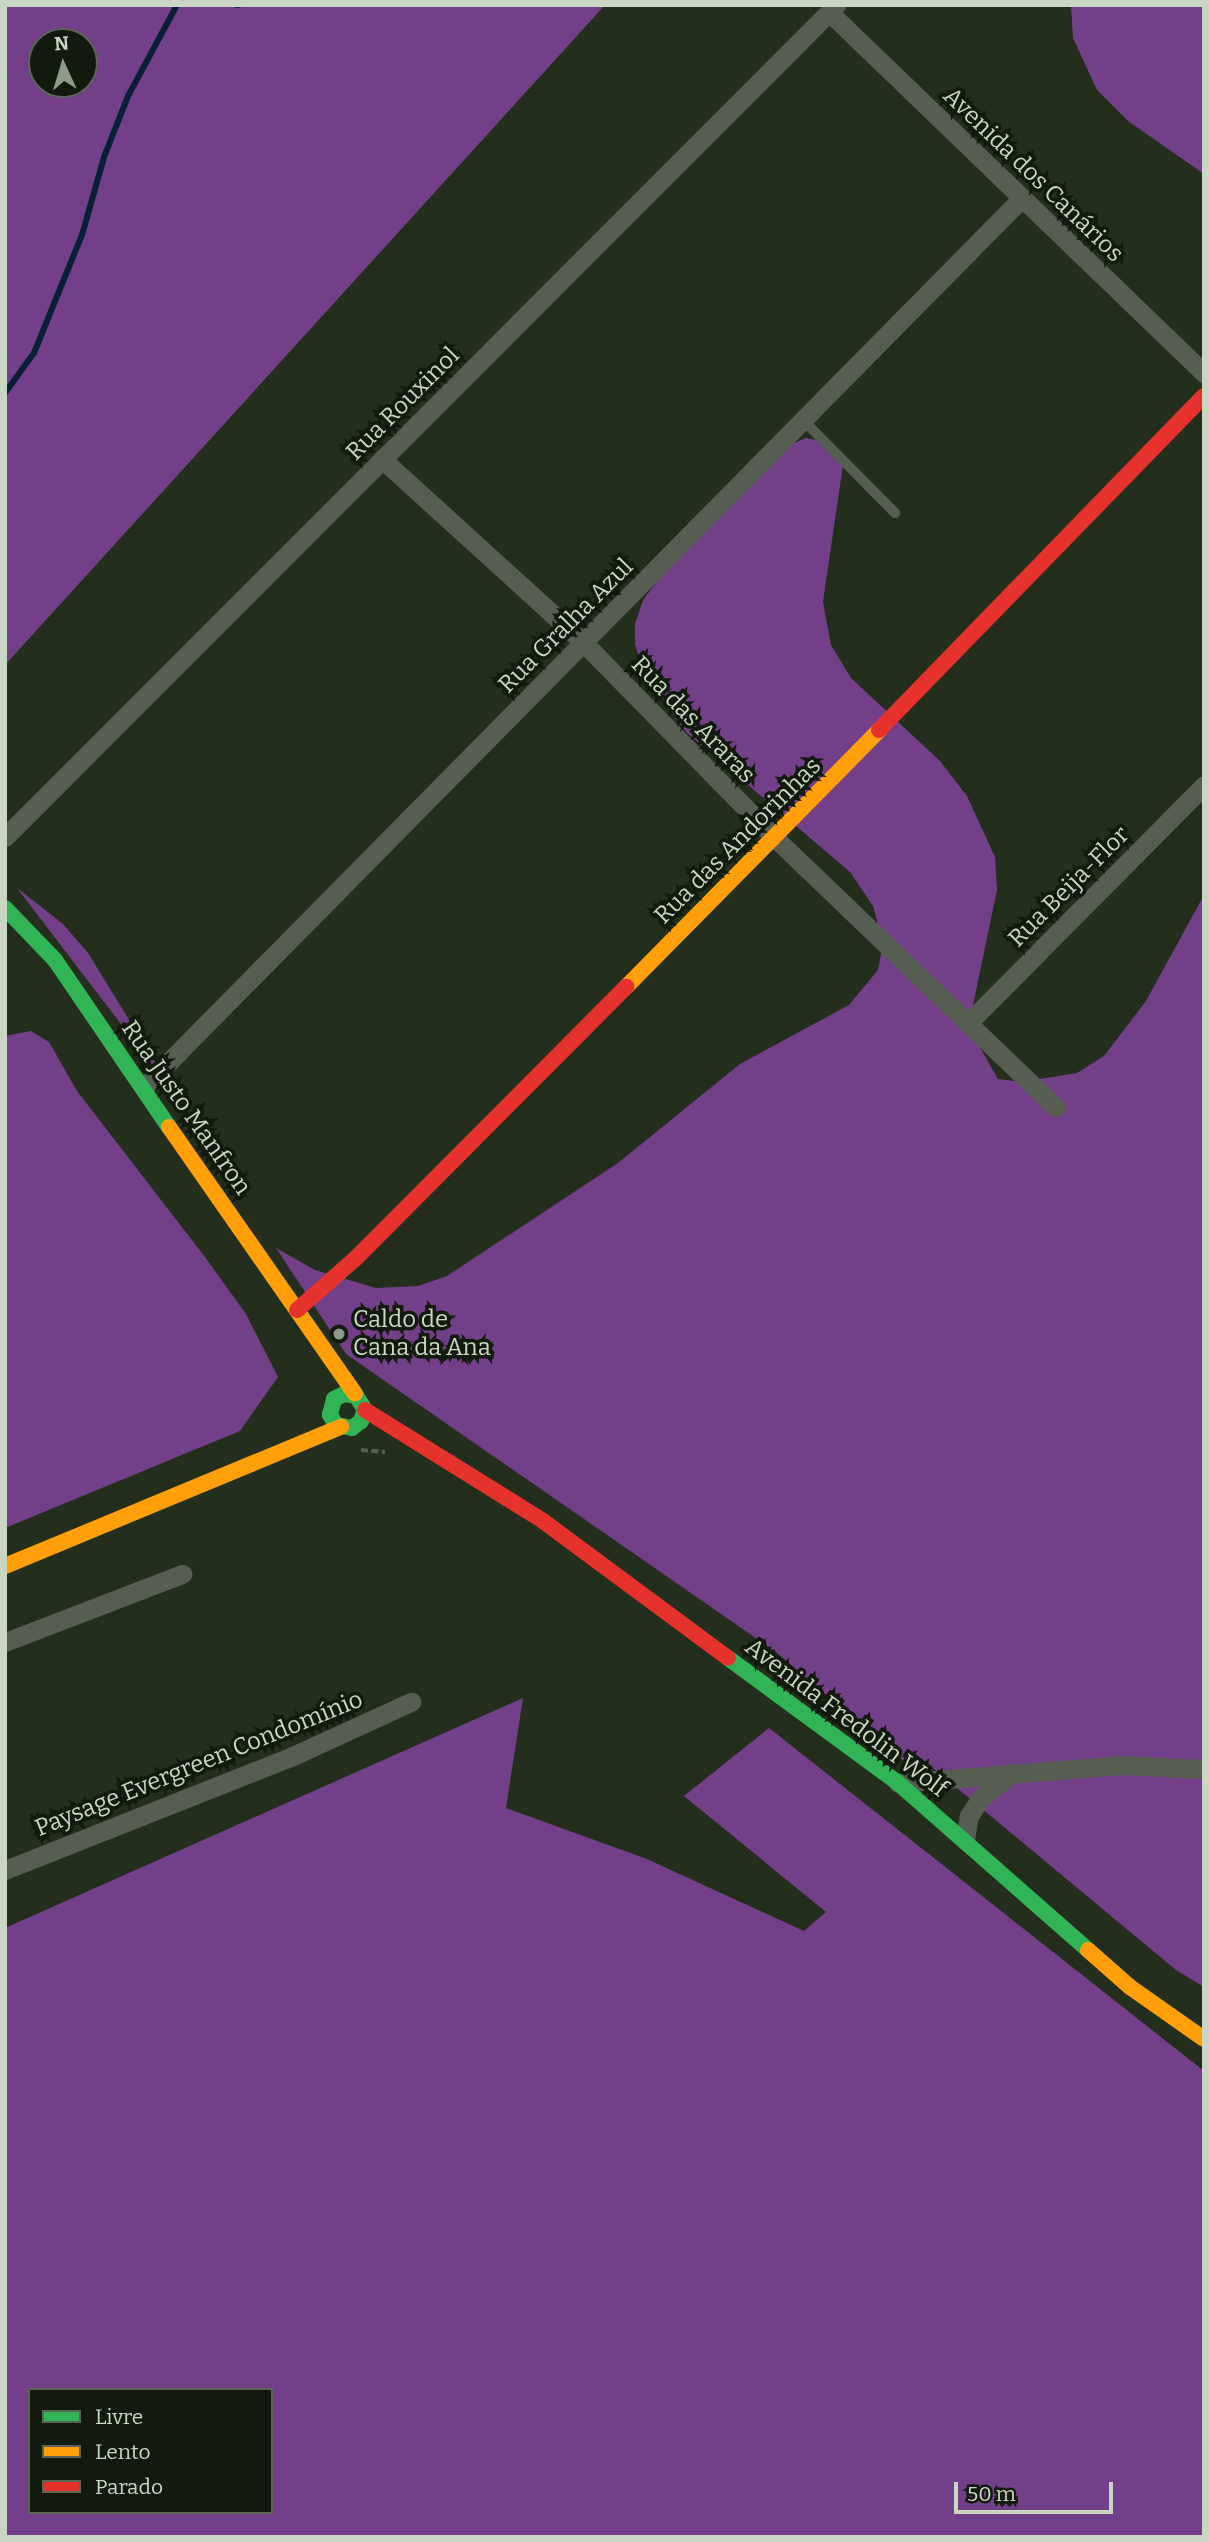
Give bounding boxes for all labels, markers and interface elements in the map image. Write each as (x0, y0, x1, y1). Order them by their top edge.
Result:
north arrow (28, 28, 98, 98)
text: N (54, 32, 70, 56)
street label: Avenida dos Canários (937, 82, 1129, 268)
street label: Rua Rouxinol (341, 342, 465, 466)
street label: Rua Gralha Azul (493, 553, 639, 699)
street label: Rua das Araras (625, 650, 761, 790)
street label: Rua das Andorinhas (649, 752, 827, 930)
street label: Rua Beija-Flor (1003, 821, 1135, 953)
street label: Rua Justo Manfron (115, 1015, 257, 1201)
place label: Caldo de Cana da Ana (353, 1306, 491, 1362)
marker: Caldo de Cana da Ana (331, 1326, 347, 1342)
street label: Avenida Fredolin Wolf (739, 1633, 953, 1803)
street label: Paysage Evergreen Condomínio (31, 1685, 367, 1843)
legend (28, 2388, 273, 2514)
text: Livre (95, 2404, 143, 2430)
text: Lento (95, 2439, 151, 2465)
scale bar (957, 2468, 1116, 2512)
text: Parado (95, 2474, 163, 2500)
text: 50 m (967, 2481, 1016, 2507)

